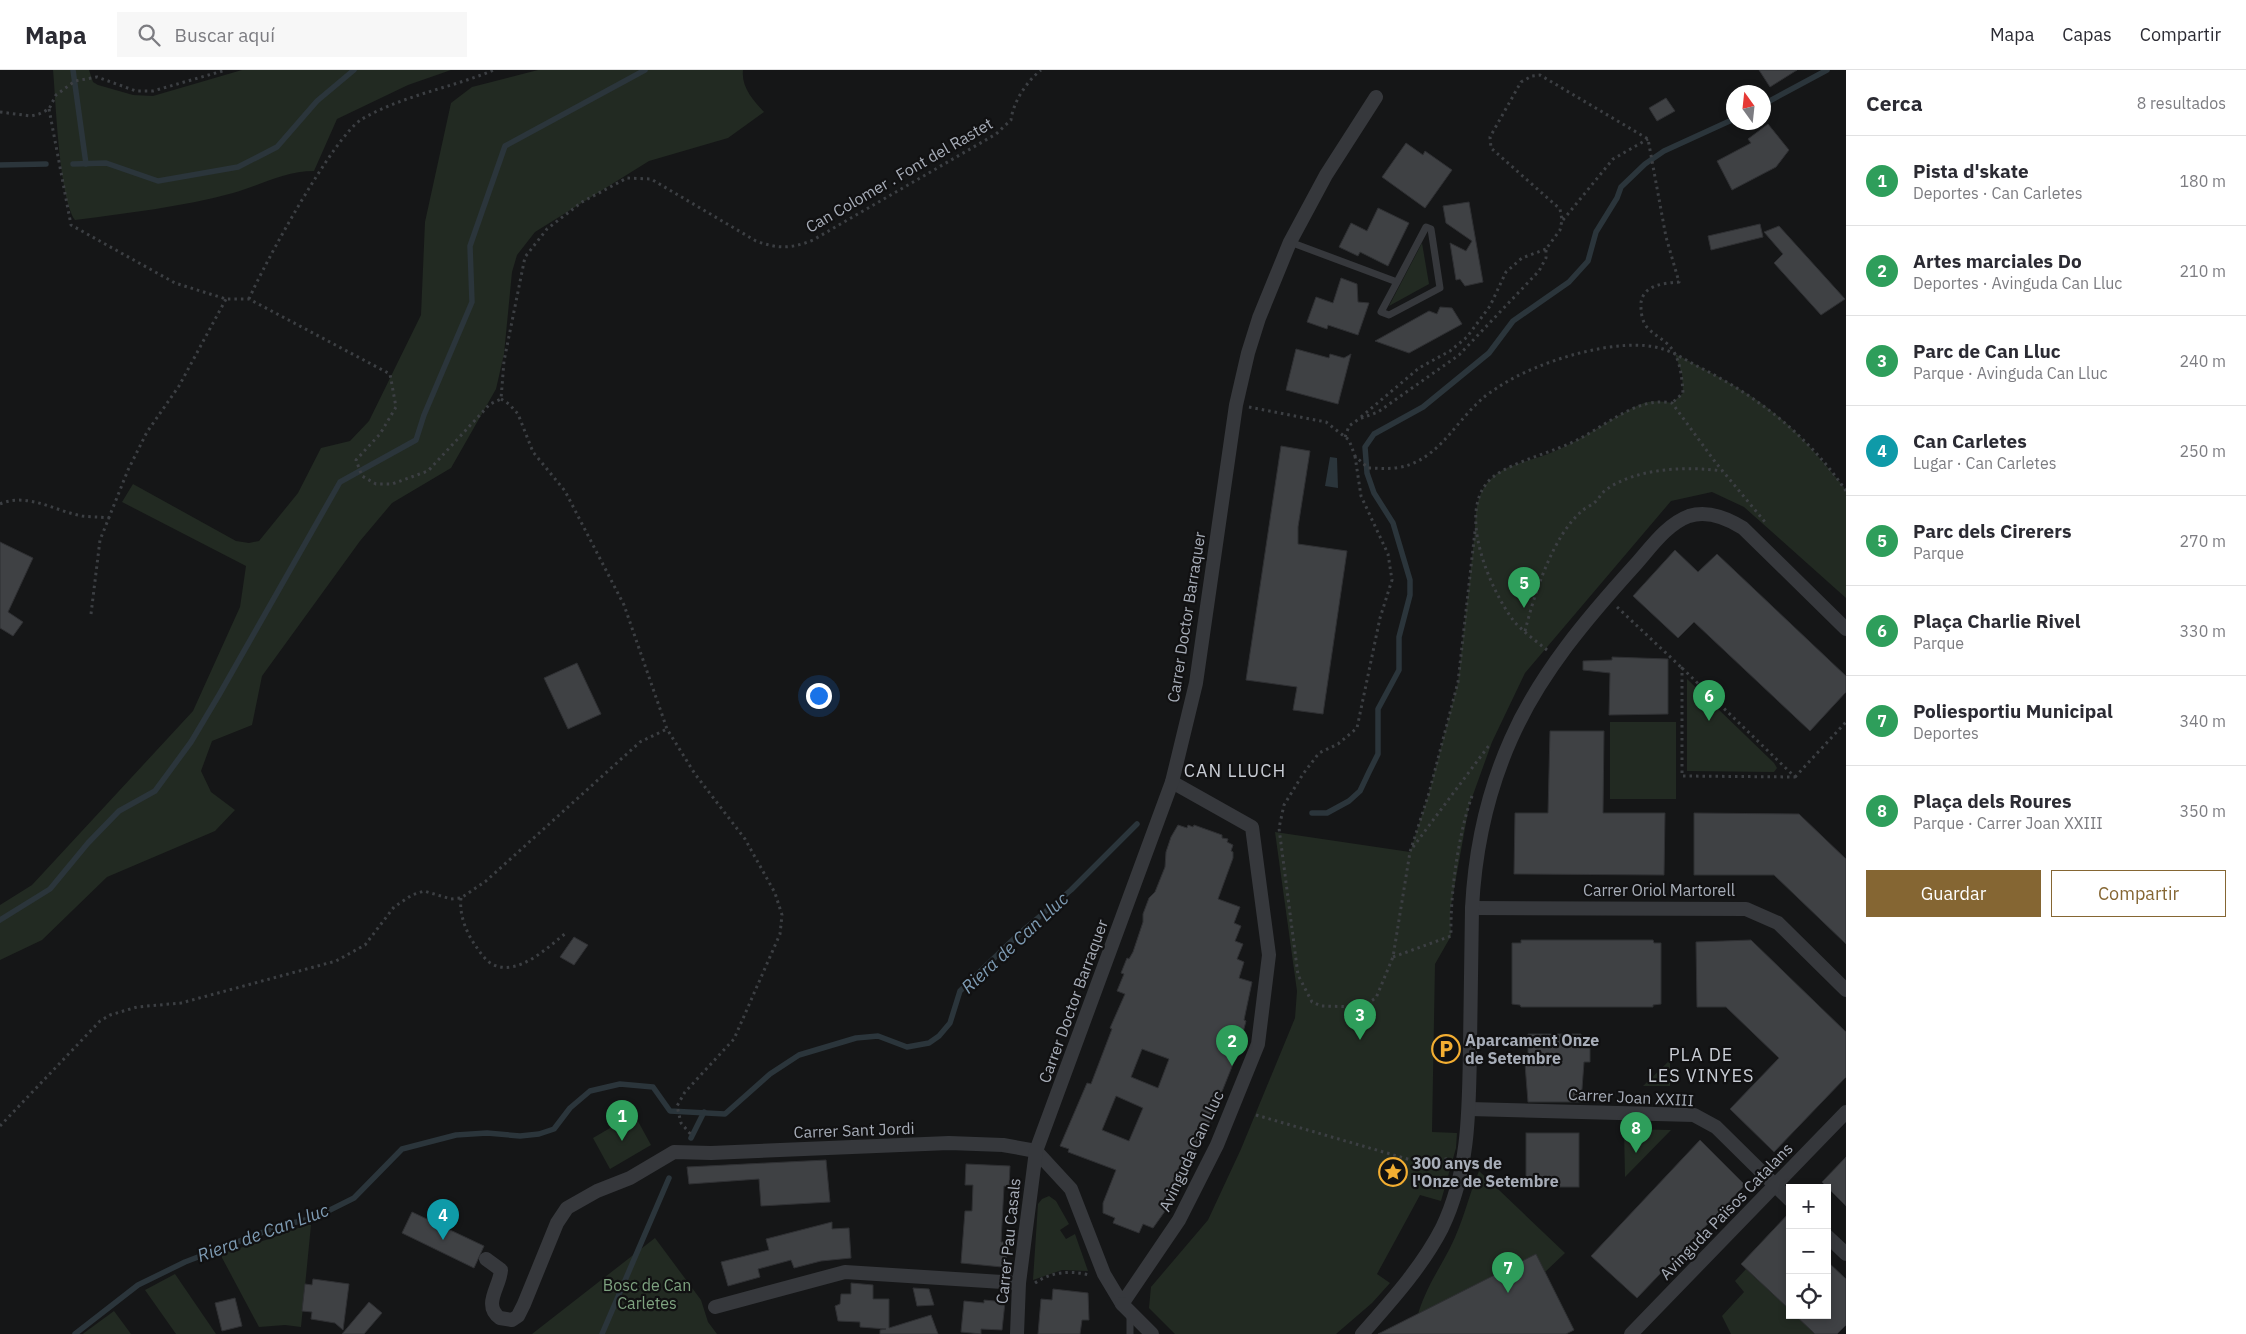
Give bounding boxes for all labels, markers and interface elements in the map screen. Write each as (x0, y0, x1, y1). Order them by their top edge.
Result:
search box (117, 12, 467, 57)
text: Mapa (25, 19, 87, 51)
icon: search (135, 21, 163, 49)
text: Buscar aquí (175, 23, 275, 47)
text: Mapa (1990, 23, 2034, 46)
text: Capas (2062, 23, 2112, 46)
text: Compartir (2140, 23, 2221, 46)
north arrow (1726, 85, 1771, 130)
text: Cerca (1866, 89, 1923, 117)
text: 8 resultados (2137, 93, 2226, 113)
street label: Can Colomer . Font del Rastet (802, 113, 996, 237)
text: Pista d'skate (1913, 159, 2029, 183)
text: 1 (1877, 171, 1887, 191)
text: 180 m (2179, 171, 2226, 191)
text: Deportes · Can Carletes (1913, 183, 2083, 203)
text: Artes marciales Do (1913, 249, 2082, 273)
text: 2 (1877, 261, 1887, 281)
text: 210 m (2179, 261, 2226, 281)
text: Deportes · Avinguda Can Lluc (1913, 273, 2122, 293)
text: Parc de Can Lluc (1913, 339, 2061, 363)
text: 3 (1877, 351, 1887, 371)
text: 240 m (2179, 351, 2226, 371)
text: Parque · Avinguda Can Lluc (1913, 363, 2108, 383)
text: Can Carletes (1913, 429, 2027, 453)
text: 4 (1877, 441, 1887, 461)
text: 250 m (2179, 441, 2226, 461)
text: Lugar · Can Carletes (1913, 453, 2057, 473)
text: Parc dels Cirerers (1913, 519, 2072, 543)
street label: Carrer Doctor Barraquer (1163, 530, 1209, 704)
text: 5 (1877, 531, 1887, 551)
text: 270 m (2179, 531, 2226, 551)
text: Parque (1913, 543, 1964, 563)
pin: 5 (1508, 567, 1540, 608)
text: Plaça Charlie Rivel (1913, 609, 2080, 633)
text: 6 (1877, 621, 1887, 641)
text: 330 m (2179, 621, 2226, 641)
text: Parque (1913, 633, 1964, 653)
pin: 6 (1693, 680, 1725, 721)
your location (806, 683, 832, 709)
text: Poliesportiu Municipal (1913, 699, 2113, 723)
text: 7 (1877, 711, 1887, 731)
text: 340 m (2179, 711, 2226, 731)
text: Deportes (1913, 723, 1979, 743)
district label: CAN LLUCH (1184, 759, 1286, 782)
text: Plaça dels Roures (1913, 789, 2072, 813)
text: 8 (1877, 801, 1887, 821)
text: 350 m (2179, 801, 2226, 821)
text: Parque · Carrer Joan XXIII (1913, 813, 2103, 833)
button: Guardar (1866, 870, 2041, 917)
button: Compartir (2051, 870, 2226, 917)
street label: Carrer Oriol Martorell (1583, 880, 1735, 900)
water label: Riera de Can Lluc (956, 887, 1073, 998)
street label: Carrer Doctor Barraquer (1034, 916, 1112, 1086)
pin: 3 (1344, 999, 1376, 1040)
pin: 2 (1216, 1025, 1248, 1066)
place label: Aparcament Onze de Setembre (1465, 1030, 1599, 1068)
parking icon: Aparcament Onze de Setembre (1431, 1034, 1461, 1064)
district label: PLA DE LES VINYES (1648, 1043, 1754, 1087)
street label: Carrer Joan XXIII (1568, 1084, 1694, 1110)
street label: Avinguda Can Lluc (1154, 1087, 1228, 1215)
pin: 1 (606, 1100, 638, 1141)
pin: 8 (1620, 1112, 1652, 1153)
street label: Carrer Sant Jordi (793, 1118, 915, 1142)
street label: Avinguda Països Catalans (1655, 1138, 1797, 1284)
place label: 300 anys de l'Onze de Setembre (1412, 1153, 1559, 1191)
place icon: 300 anys de l'Onze de Setembre (1378, 1157, 1408, 1187)
street label: Carrer Pau Casals (991, 1177, 1025, 1305)
map controls (1786, 1184, 1831, 1319)
button: + (1786, 1184, 1831, 1229)
water label: Riera de Can Lluc (194, 1198, 332, 1267)
pin: 4 (427, 1199, 459, 1240)
button: − (1786, 1229, 1831, 1274)
pin: 7 (1492, 1252, 1524, 1293)
button: locate (1786, 1274, 1831, 1319)
park label: Bosc de Can Carletes (603, 1275, 691, 1313)

